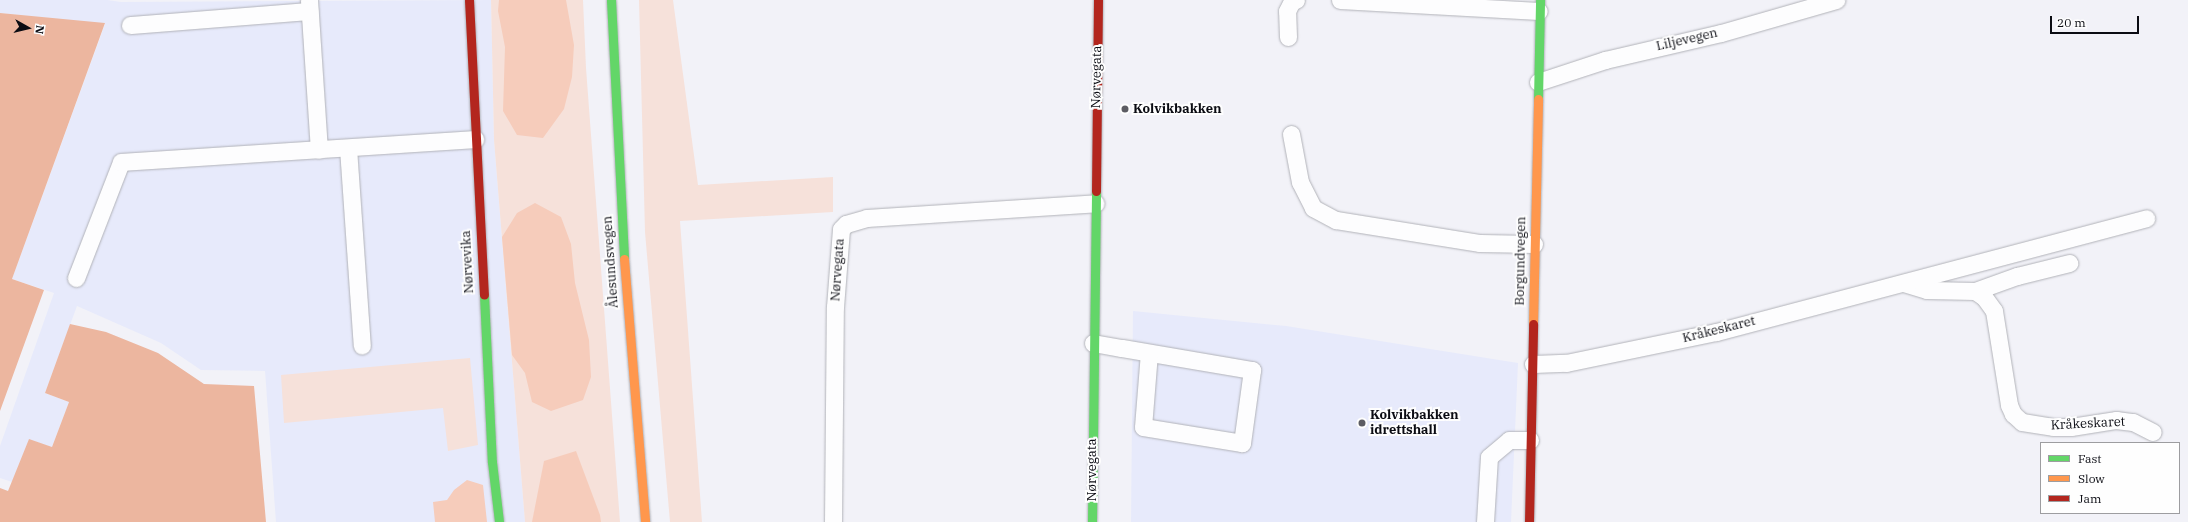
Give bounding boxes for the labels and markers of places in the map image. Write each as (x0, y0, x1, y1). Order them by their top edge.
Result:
place label: Kolvikbakken (1133, 101, 1222, 117)
marker: Kolvikbakken (1120, 104, 1130, 114)
place label: Kolvikbakken idrettshall (1370, 408, 1459, 439)
marker: Kolvikbakken idrettshall (1357, 418, 1367, 428)

